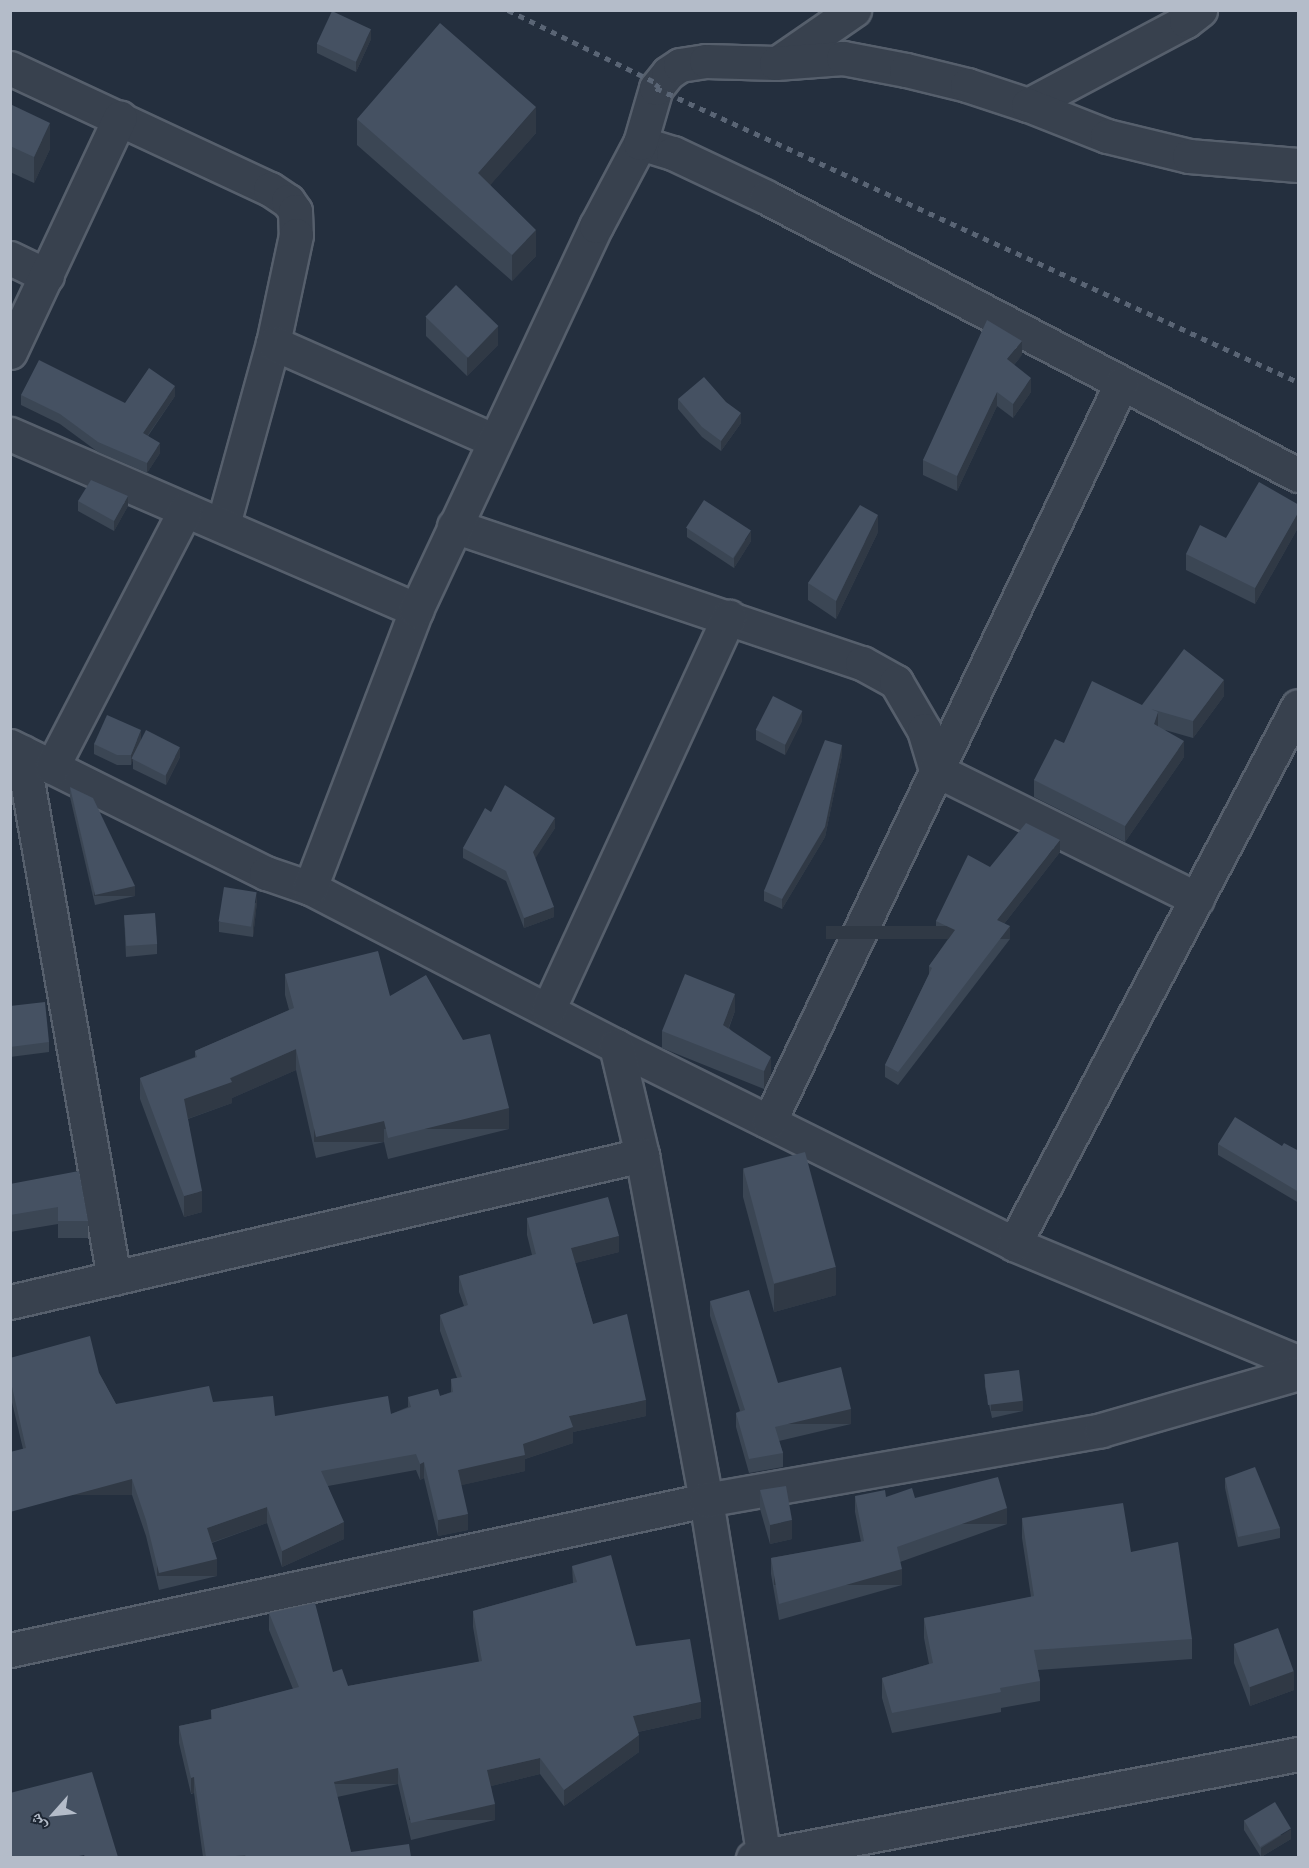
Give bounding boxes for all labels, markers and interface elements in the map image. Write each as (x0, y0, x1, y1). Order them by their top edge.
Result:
north arrow (24, 1784, 84, 1844)
text: ش (25, 1811, 50, 1834)

